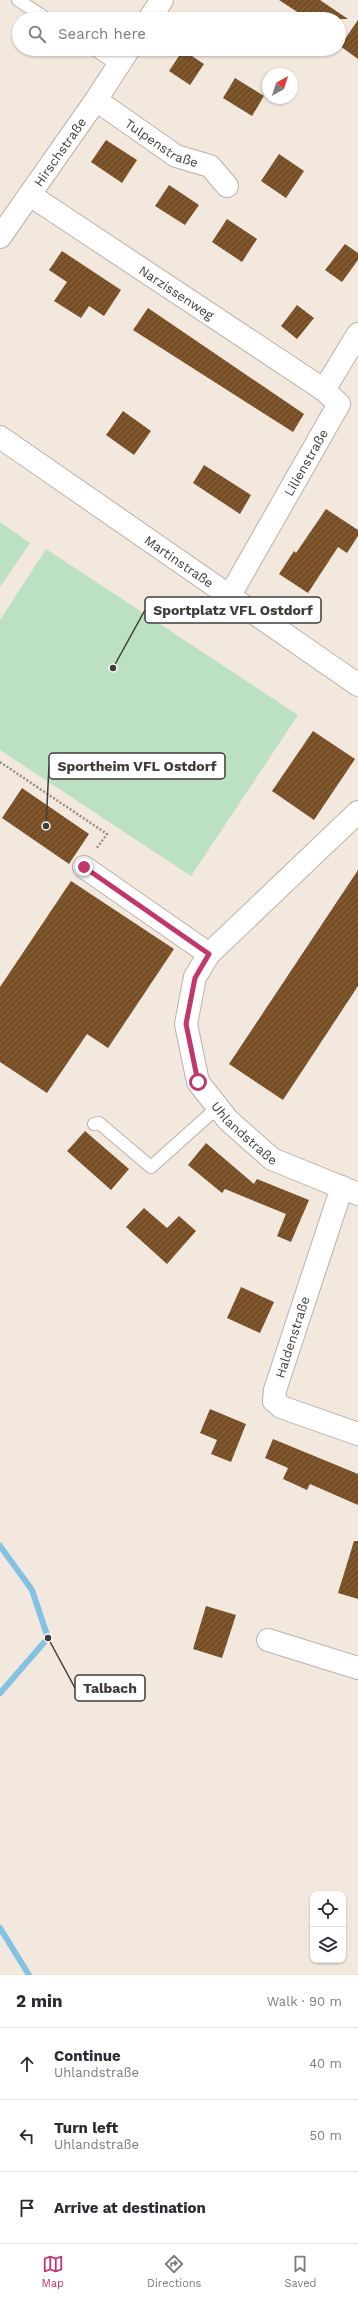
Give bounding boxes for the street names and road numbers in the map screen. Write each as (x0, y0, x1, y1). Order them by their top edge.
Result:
street label: Hirschstraße (31, 115, 89, 189)
street label: Tulpenstraße (122, 116, 200, 170)
street label: Narzissenweg (136, 262, 217, 323)
street label: Lilienstraße (281, 426, 331, 499)
street label: Martinstraße (142, 532, 216, 591)
street label: Uhlandstraße (208, 1099, 279, 1168)
street label: Haldenstraße (272, 1295, 313, 1380)

